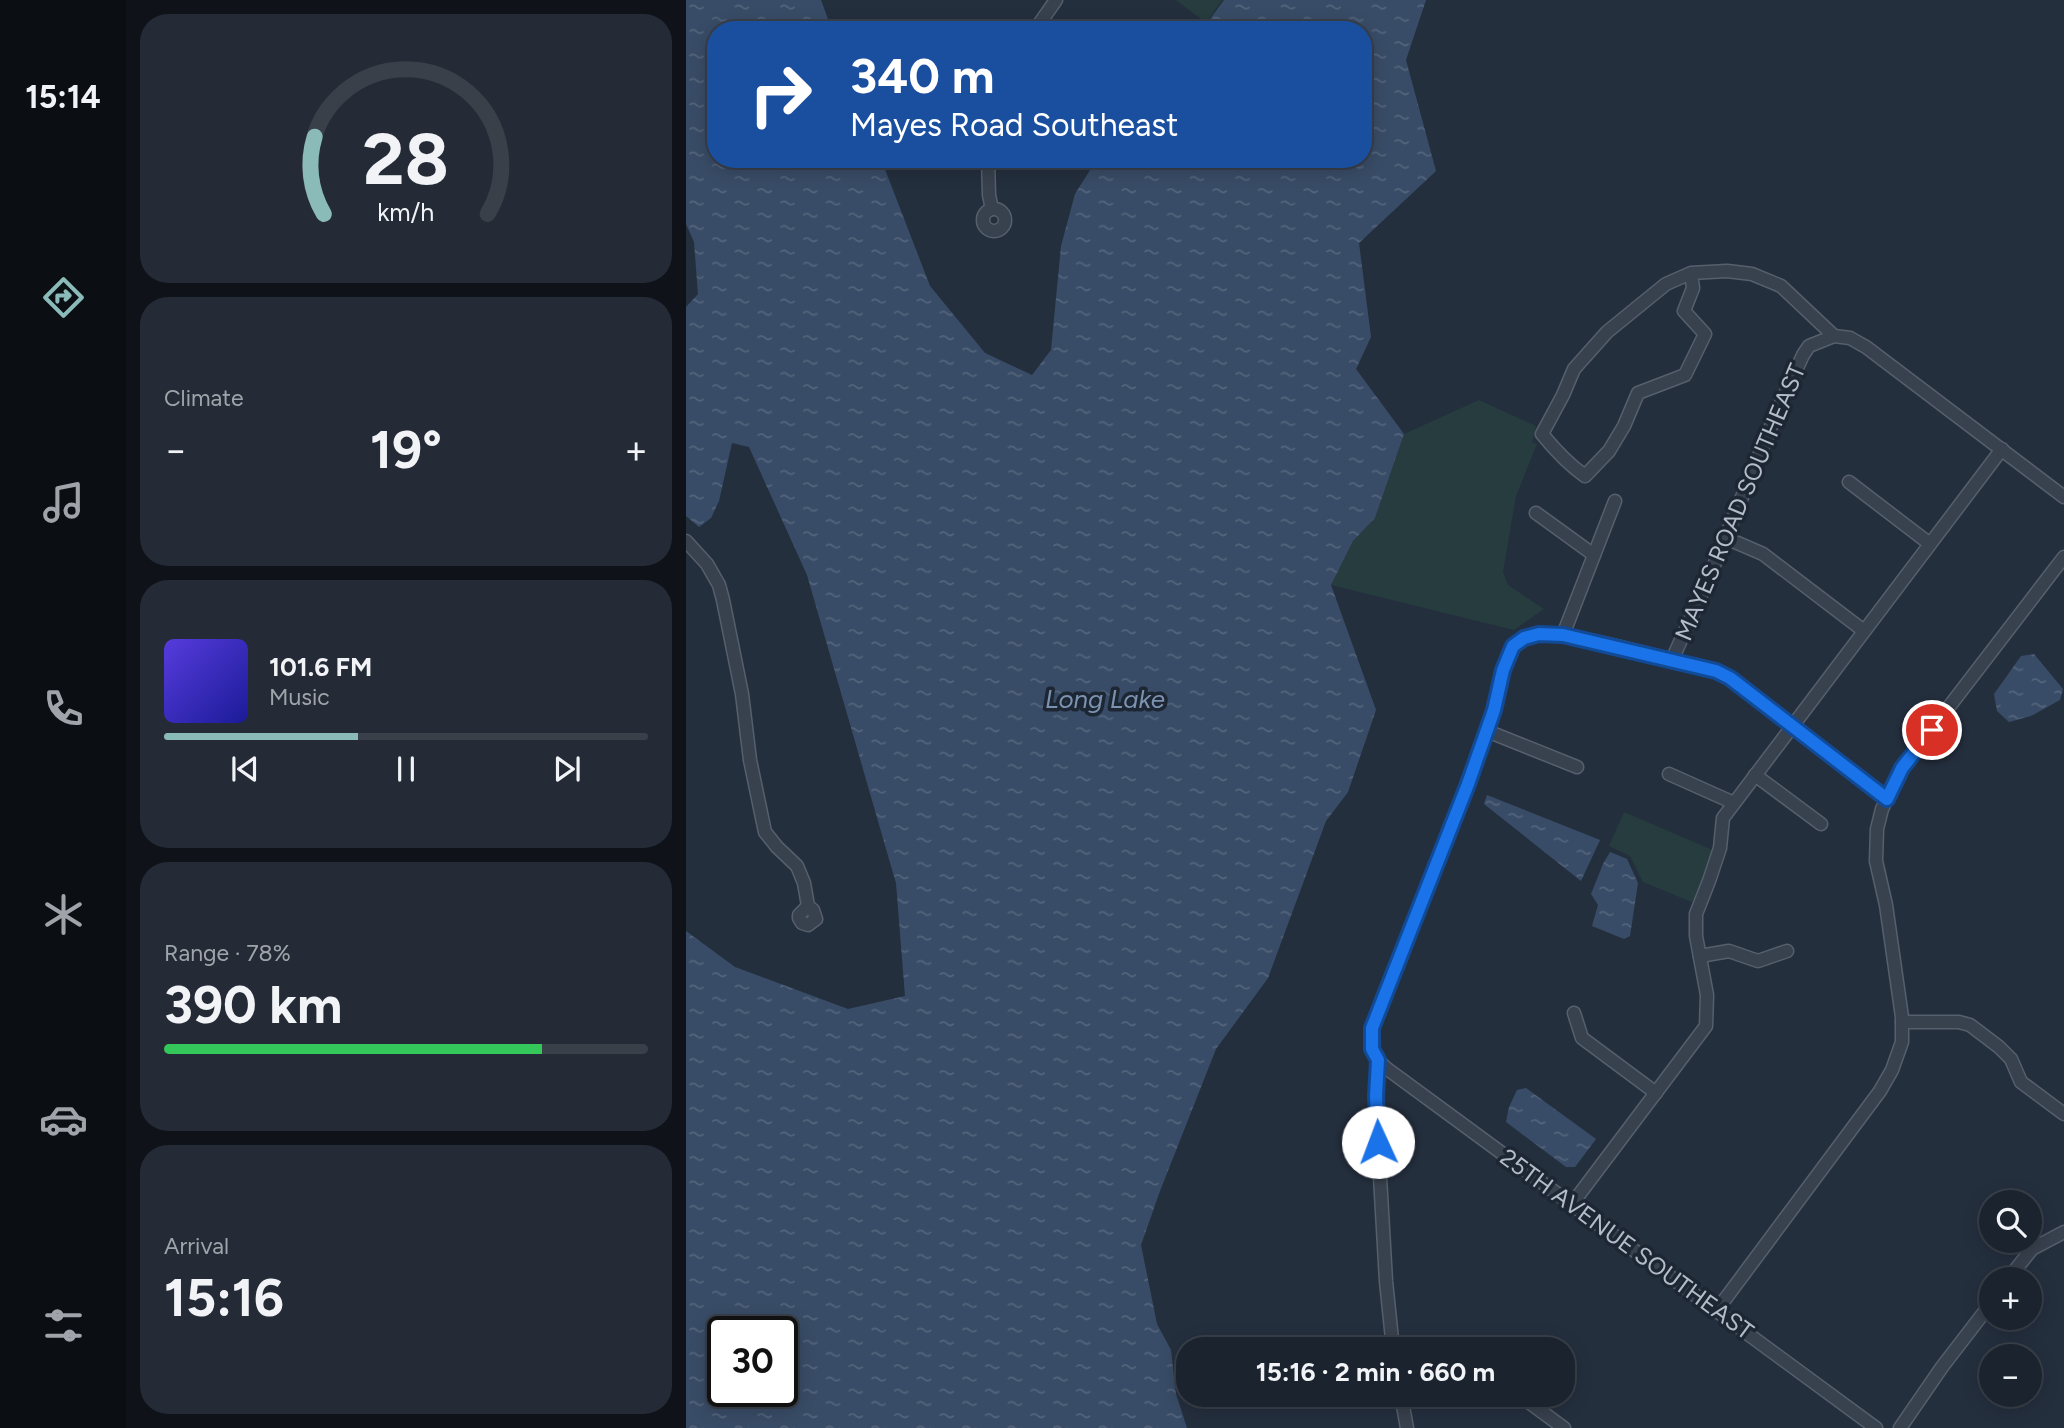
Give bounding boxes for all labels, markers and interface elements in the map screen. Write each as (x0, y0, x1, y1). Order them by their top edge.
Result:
text: 340 m (850, 46, 994, 105)
icon: right (735, 49, 826, 140)
text: 15:14 (25, 78, 101, 116)
text: Mayes Road Southeast (850, 106, 1178, 144)
text: 28 (363, 116, 449, 203)
text: km/h (377, 197, 435, 227)
icon: directions (39, 273, 88, 322)
street label: MAYES ROAD SOUTHEAST (1668, 359, 1812, 645)
text: Climate (164, 384, 243, 412)
text: 19° (370, 419, 442, 481)
text: − (164, 427, 188, 473)
text: + (624, 427, 648, 473)
icon: music (39, 478, 88, 527)
text: 101.6 FM (269, 651, 372, 683)
text: Music (269, 683, 330, 711)
water label: Long Lake (1045, 683, 1165, 715)
icon: phone (39, 684, 88, 733)
pin (1902, 700, 1962, 760)
icon: arrive (1913, 711, 1951, 749)
icon: previous (226, 750, 264, 788)
icon: pause (387, 750, 425, 788)
icon: next (548, 750, 586, 788)
icon: climate (39, 890, 88, 939)
text: Range · 78% (164, 939, 291, 967)
text: 390 km (164, 974, 342, 1036)
icon: car (39, 1095, 88, 1144)
position arrow (1341, 1105, 1415, 1179)
street label: 25TH AVENUE SOUTHEAST (1495, 1142, 1759, 1346)
map controls (1979, 1190, 2042, 1407)
button: search (1979, 1190, 2042, 1253)
text: Arrival (164, 1232, 229, 1260)
text: 15:16 (164, 1267, 284, 1329)
button: + (1979, 1267, 2042, 1330)
icon: filters (39, 1301, 88, 1350)
speed limit sign: 30 (707, 1316, 798, 1407)
button: − (1979, 1344, 2042, 1407)
text: 15:16 · 2 min · 660 m (1256, 1356, 1495, 1388)

